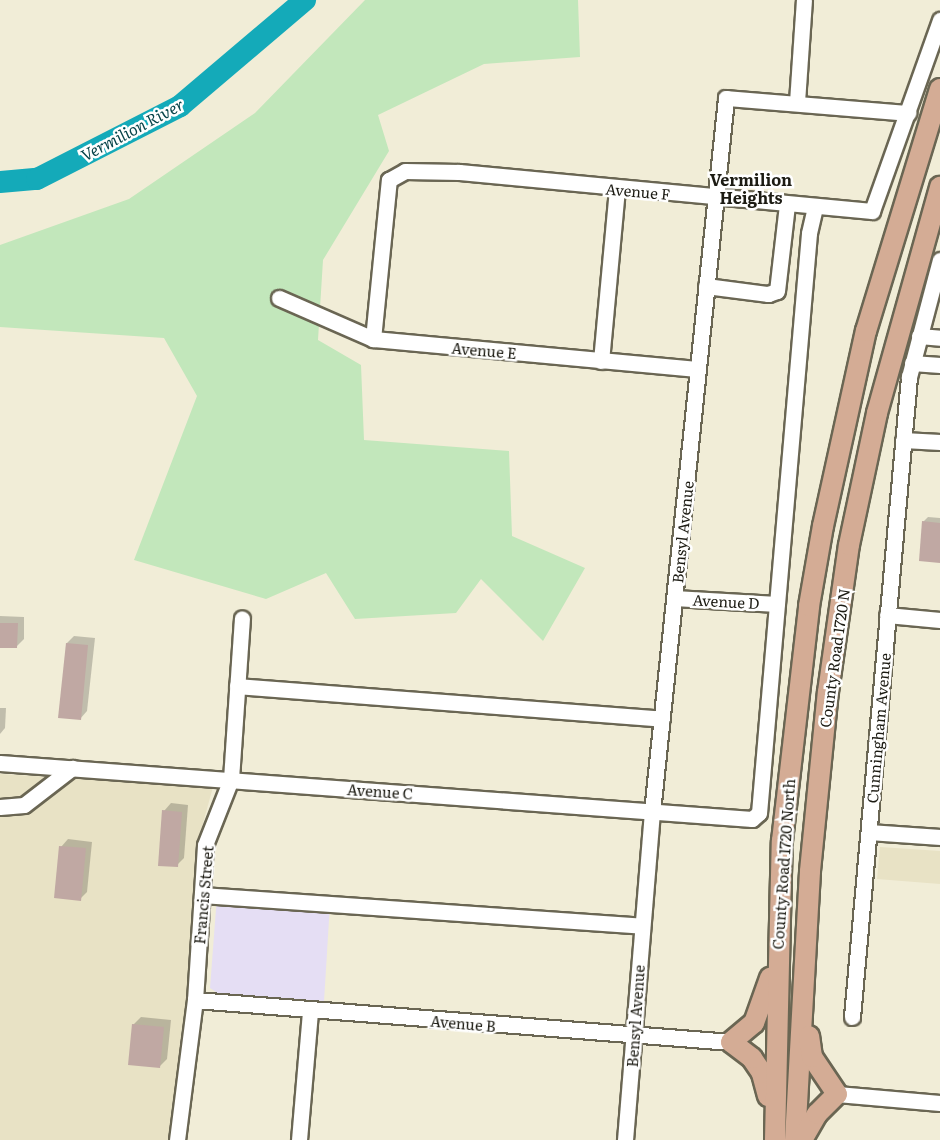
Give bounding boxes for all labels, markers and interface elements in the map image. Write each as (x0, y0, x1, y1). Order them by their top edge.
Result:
water label: Vermilion River (77, 94, 187, 164)
district label: Vermilion Heights (710, 169, 792, 207)
street label: Avenue F (605, 179, 671, 203)
street label: Avenue E (451, 338, 517, 362)
street label: Bensyl Avenue (668, 480, 696, 584)
street label: County Road 1720 N (815, 587, 853, 729)
street label: Avenue D (692, 590, 760, 612)
street label: Cunningham Avenue (862, 652, 894, 804)
street label: County Road 1720 North (768, 778, 798, 950)
street label: Avenue C (346, 780, 414, 802)
street label: Francis Street (190, 845, 216, 945)
street label: Bensyl Avenue (622, 964, 648, 1068)
street label: Avenue B (430, 1011, 496, 1035)

